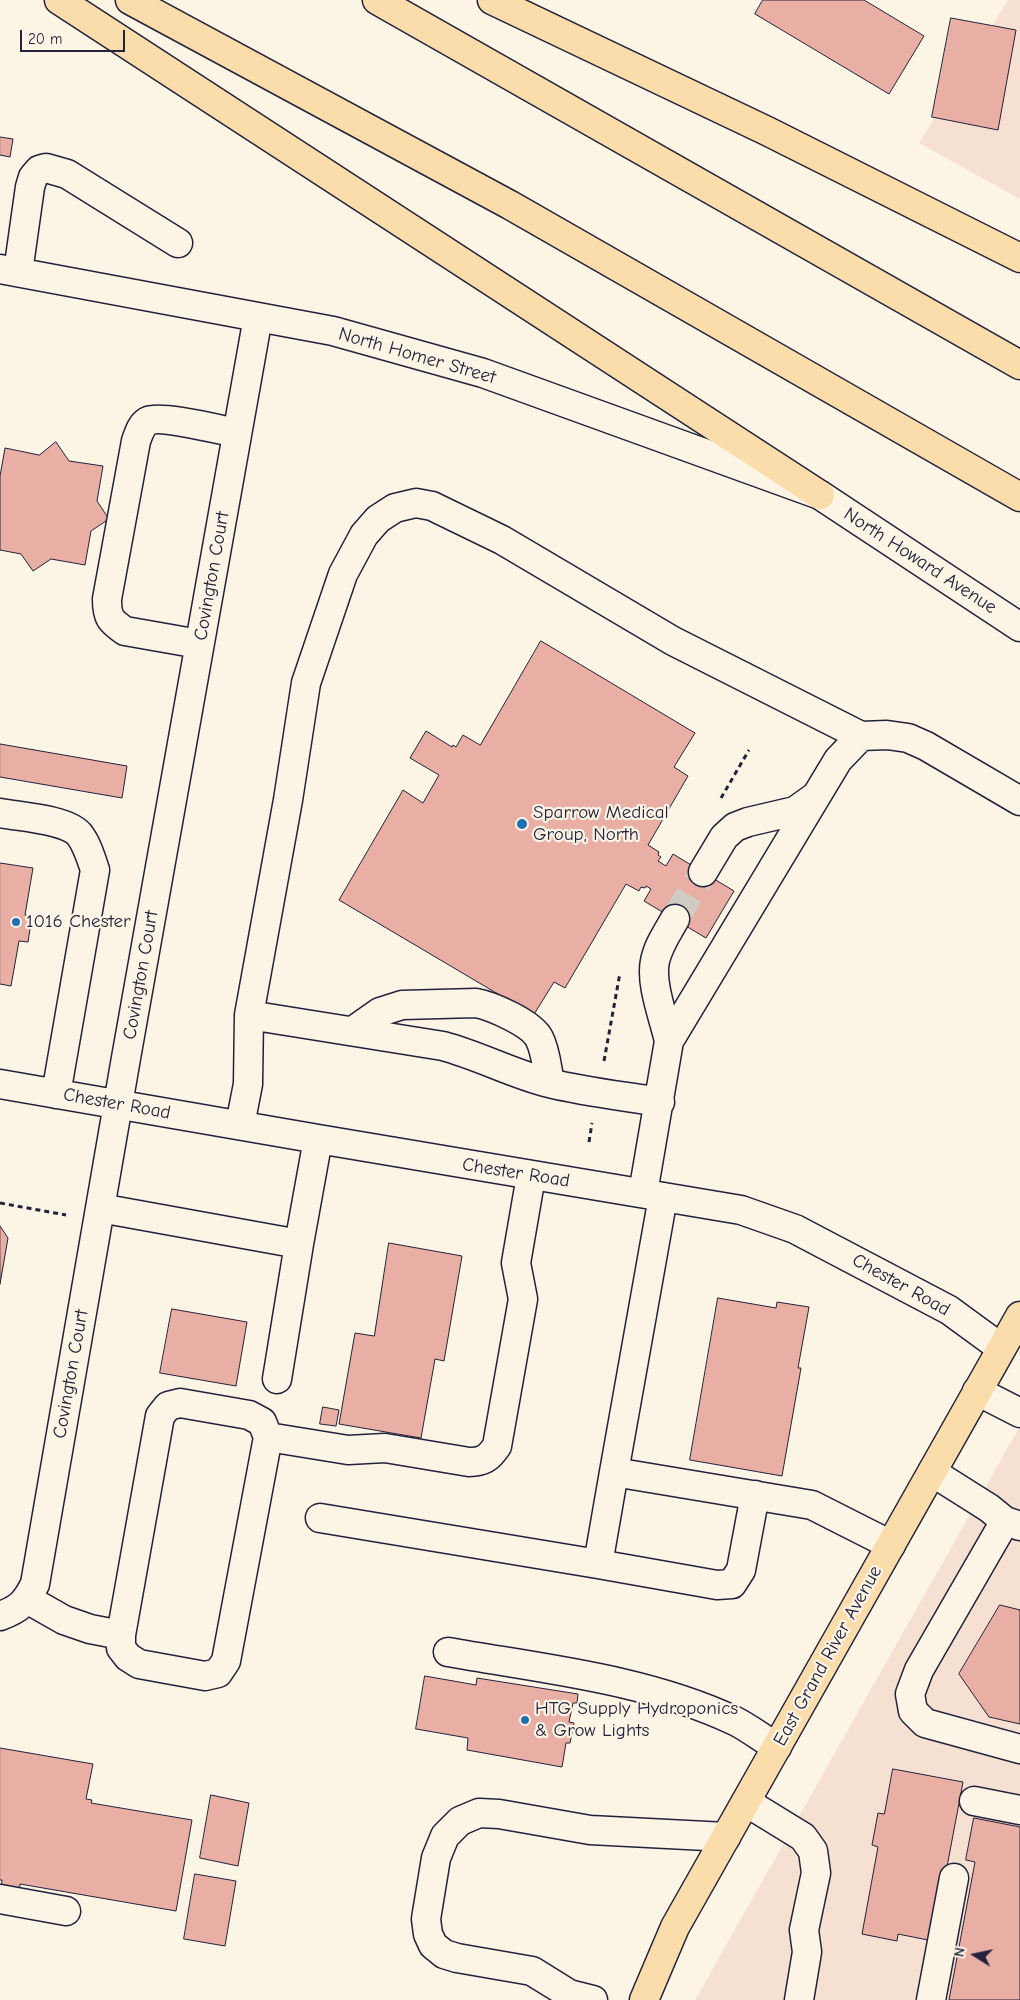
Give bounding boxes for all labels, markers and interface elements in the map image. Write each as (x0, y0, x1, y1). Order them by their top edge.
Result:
scale bar (22, 20, 128, 52)
text: 20 m (28, 30, 62, 48)
street label: North Homer Street (336, 323, 498, 389)
street label: North Howard Avenue (839, 503, 1001, 619)
street label: Covington Court (189, 510, 235, 642)
place label: Sparrow Medical Group, North (533, 802, 669, 846)
marker: Sparrow Medical Group, North (515, 817, 529, 831)
street label: Covington Court (118, 909, 164, 1041)
place label: 1016 Chester (26, 911, 130, 933)
marker: 1016 Chester (10, 916, 22, 928)
street label: Chester Road (62, 1083, 172, 1125)
street label: Chester Road (461, 1153, 571, 1193)
street label: Chester Road (848, 1249, 954, 1321)
street label: Covington Court (48, 1308, 94, 1440)
street label: East Grand River Avenue (769, 1562, 887, 1750)
place label: HTG Supply Hydroponics & Grow Lights (535, 1698, 738, 1742)
marker: HTG Supply Hydroponics & Grow Lights (519, 1714, 531, 1726)
north arrow (950, 1930, 1000, 1980)
text: N (951, 1946, 969, 1958)

